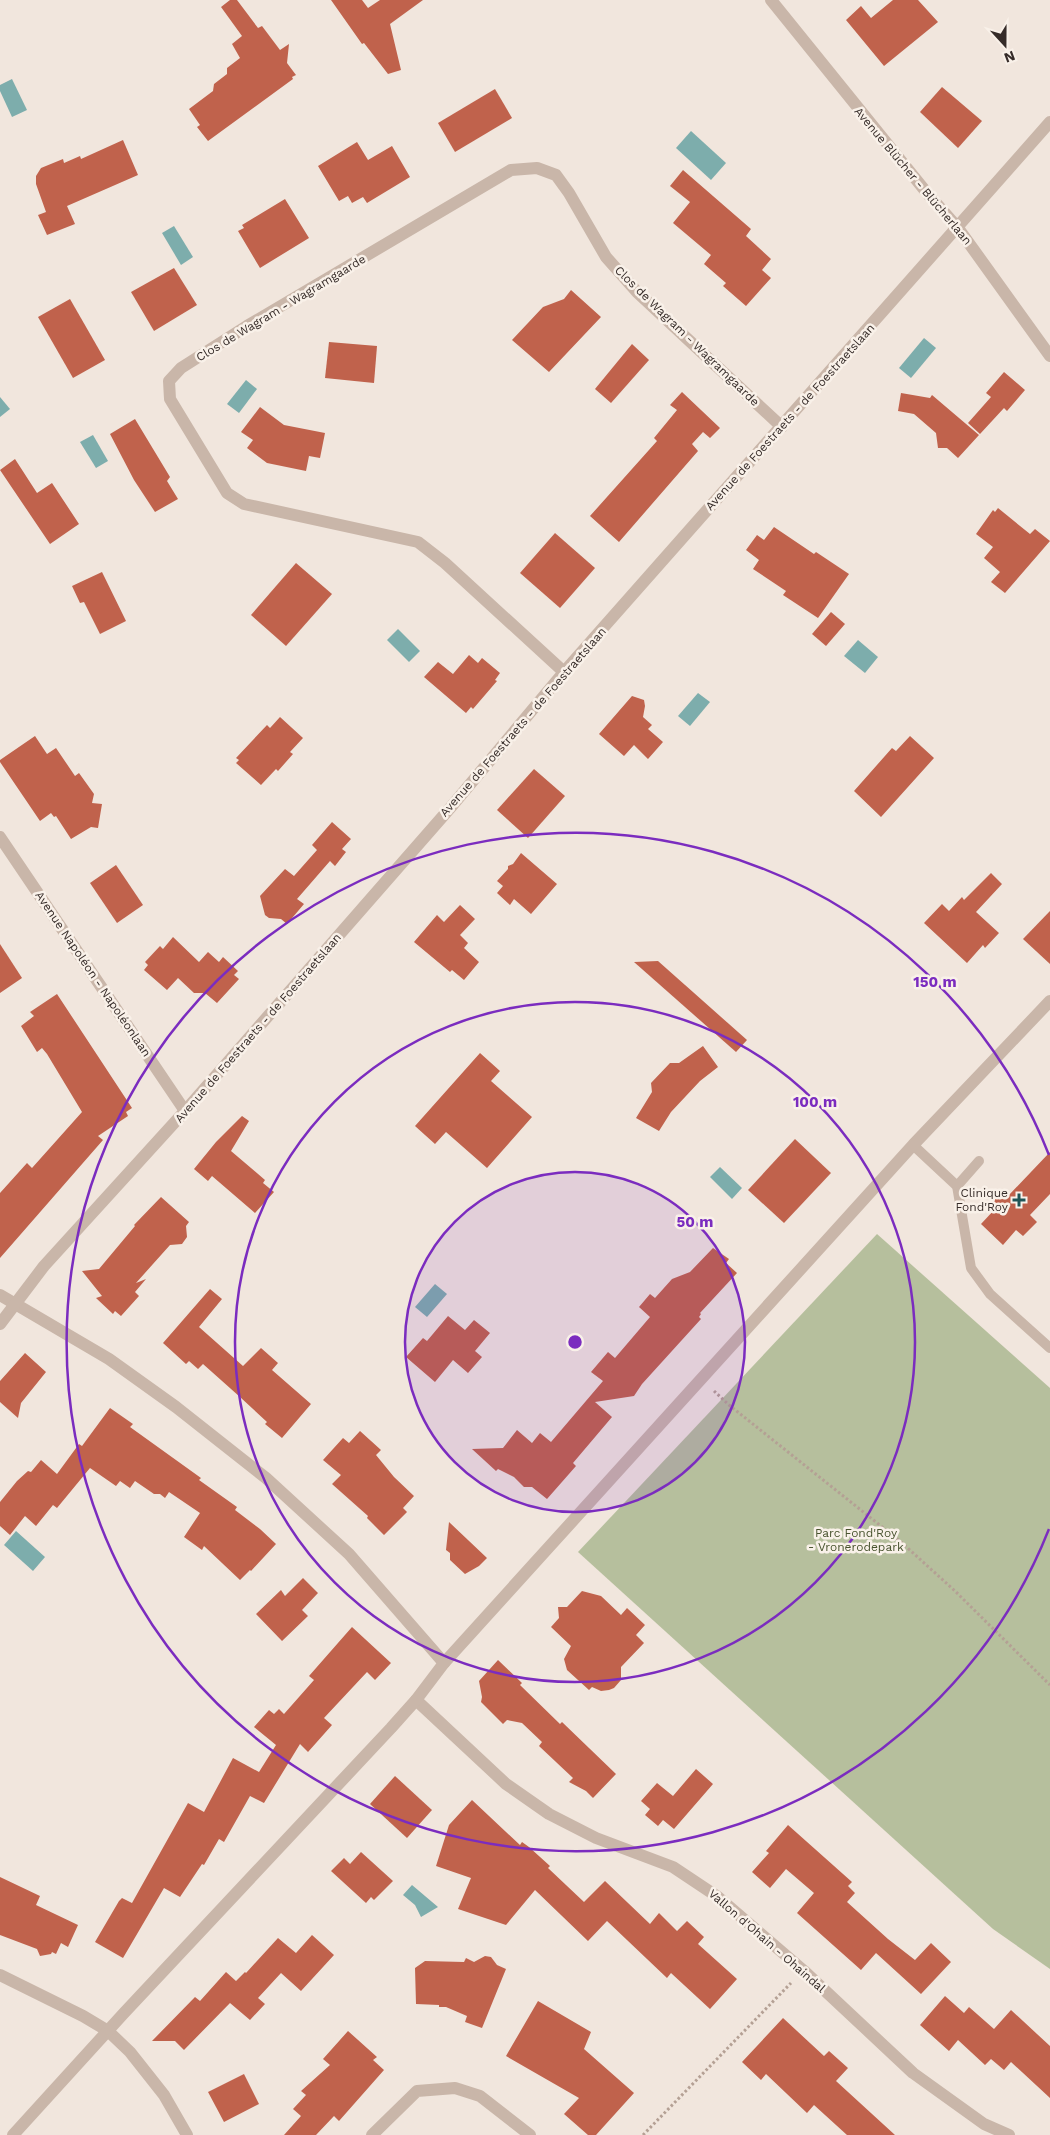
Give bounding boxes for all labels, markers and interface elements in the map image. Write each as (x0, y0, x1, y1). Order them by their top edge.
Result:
north arrow (980, 20, 1030, 70)
text: N (1002, 48, 1017, 66)
street label: Avenue Blücher - Blücherlaan (851, 104, 975, 248)
street label: Clos de Wagram - Wagramgaarde (194, 252, 368, 364)
street label: Clos de Wagram - Wagramgaarde (612, 263, 762, 409)
street label: Avenue de Foestraets - de Foestraetslaan (702, 321, 878, 513)
street label: Avenue de Foestraets - de Foestraetslaan (437, 625, 609, 819)
street label: Avenue Napoléon - Napoléonlaan (32, 889, 154, 1059)
street label: Avenue de Foestraets - de Foestraetslaan (172, 931, 344, 1125)
text: 150 m (913, 973, 957, 991)
text: 100 m (793, 1093, 837, 1111)
place label: Clinique Fond'Roy (955, 1186, 1009, 1214)
marker: Clinique Fond'Roy (1012, 1193, 1026, 1207)
text: 50 m (677, 1213, 713, 1231)
centre of rings (566, 1333, 584, 1351)
park label: Parc Fond'Roy - Vronerodepark (808, 1526, 904, 1554)
street label: Vallon d'Ohain - Ohaindal (706, 1886, 828, 1996)

